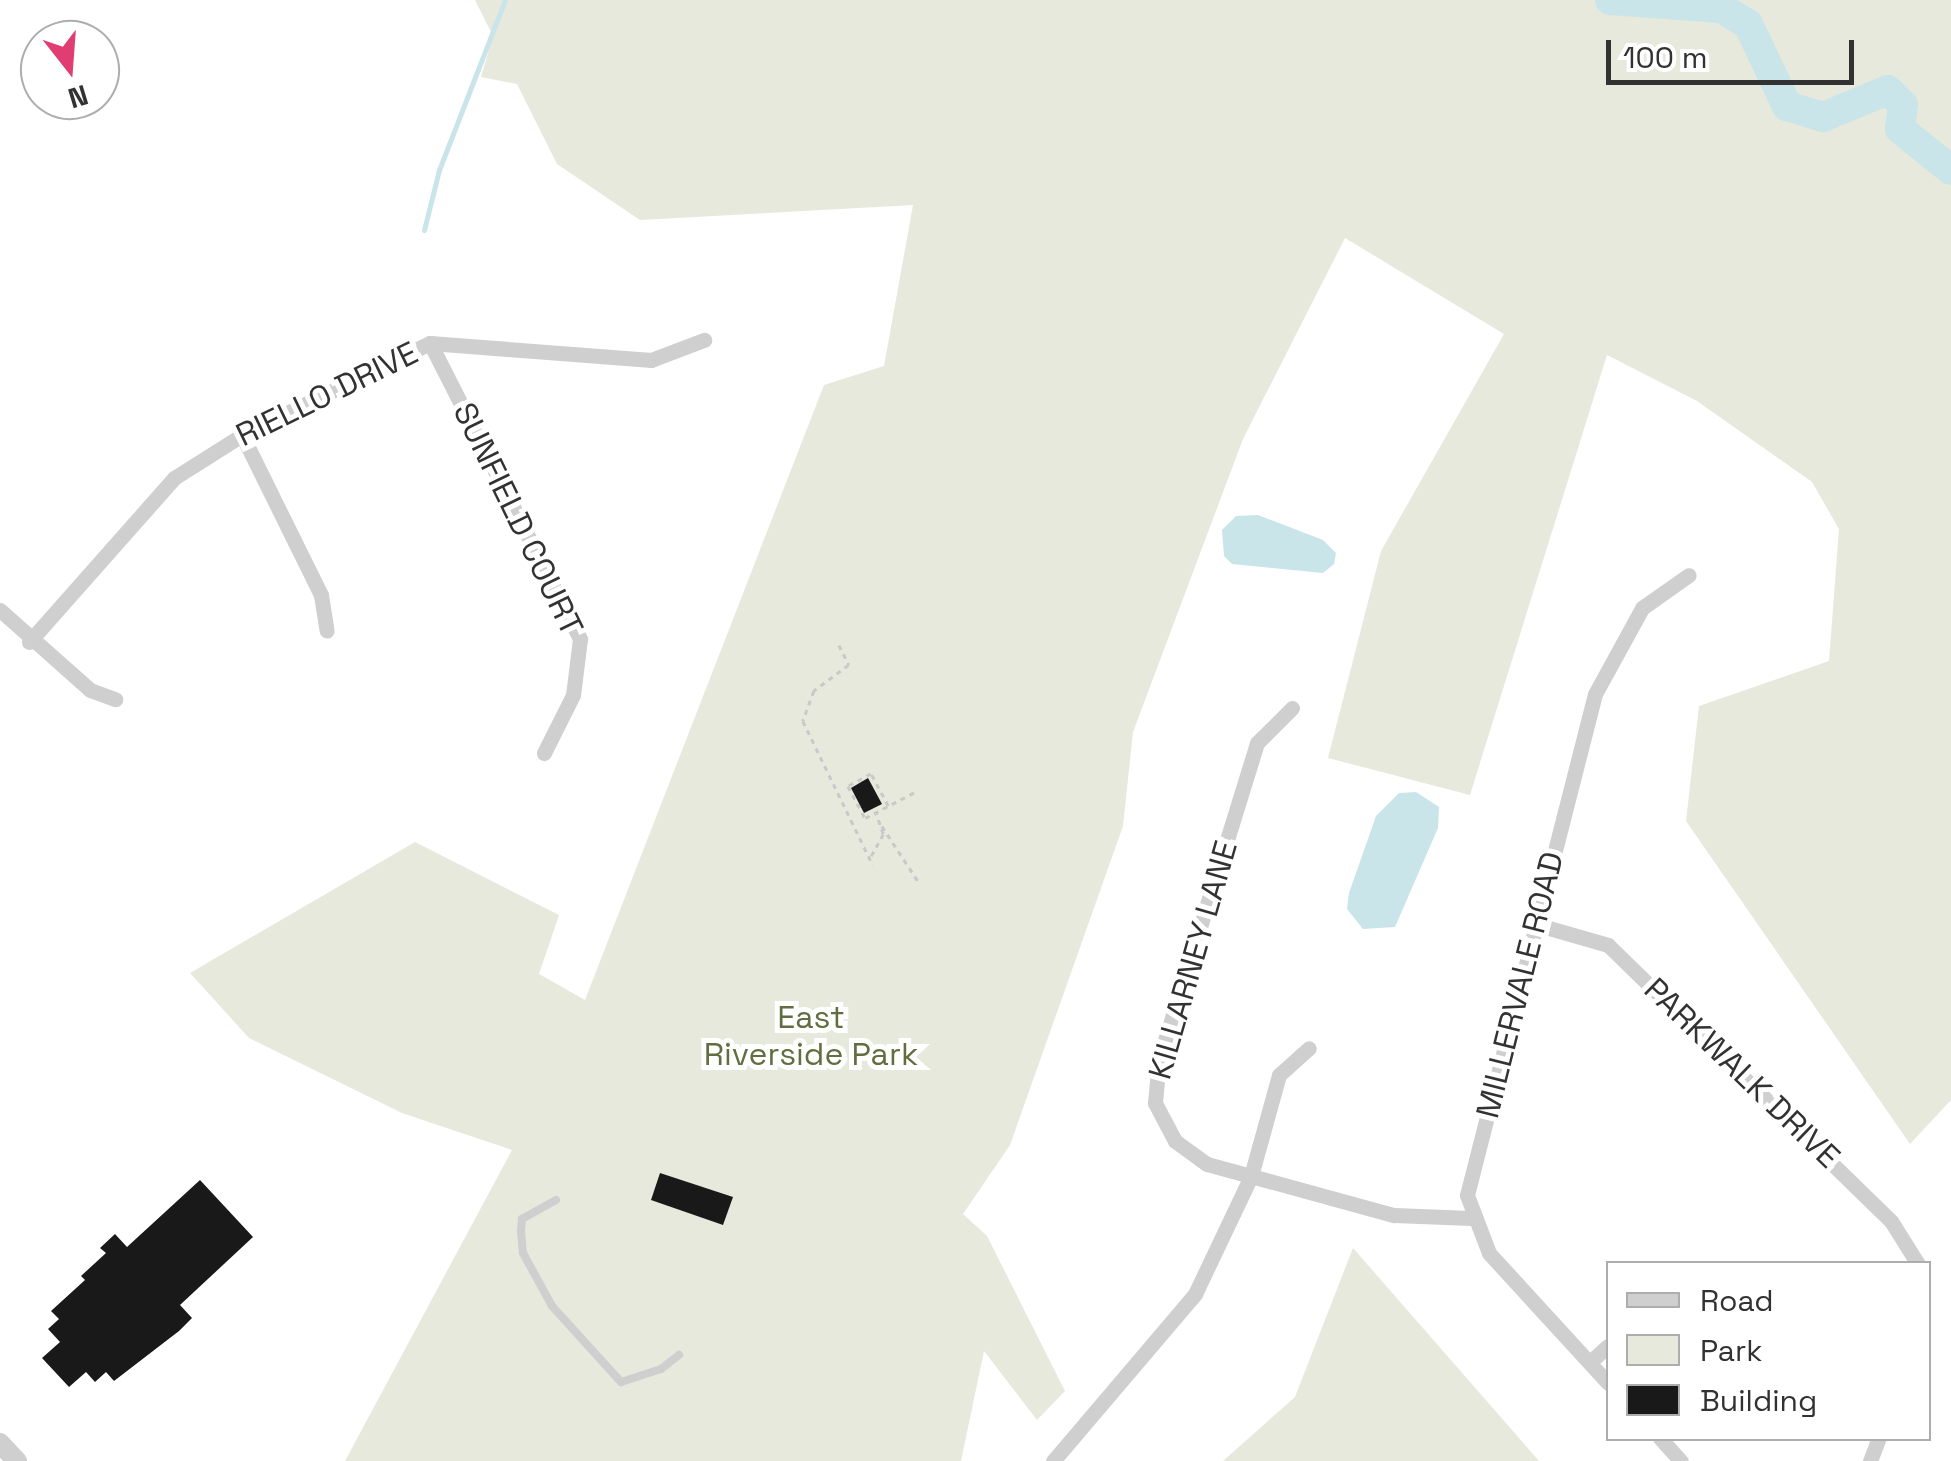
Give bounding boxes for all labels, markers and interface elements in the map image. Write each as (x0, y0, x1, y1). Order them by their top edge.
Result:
north arrow (20, 20, 120, 120)
scale bar (1611, 20, 1858, 82)
text: 100 m (1623, 38, 1708, 77)
text: N (64, 77, 92, 117)
street label: RIELLO DRIVE (230, 334, 424, 454)
street label: SUNFIELD COURT (445, 396, 591, 642)
street label: KILLARNEY LANE (1141, 836, 1245, 1084)
street label: MILLERVALE ROAD (1468, 848, 1572, 1122)
street label: PARKWALK DRIVE (1636, 970, 1848, 1176)
park label: East Riverside Park (704, 999, 918, 1074)
legend (1606, 1261, 1931, 1441)
text: Road (1700, 1281, 1774, 1320)
text: Park (1700, 1331, 1762, 1370)
text: Building (1700, 1381, 1817, 1420)

